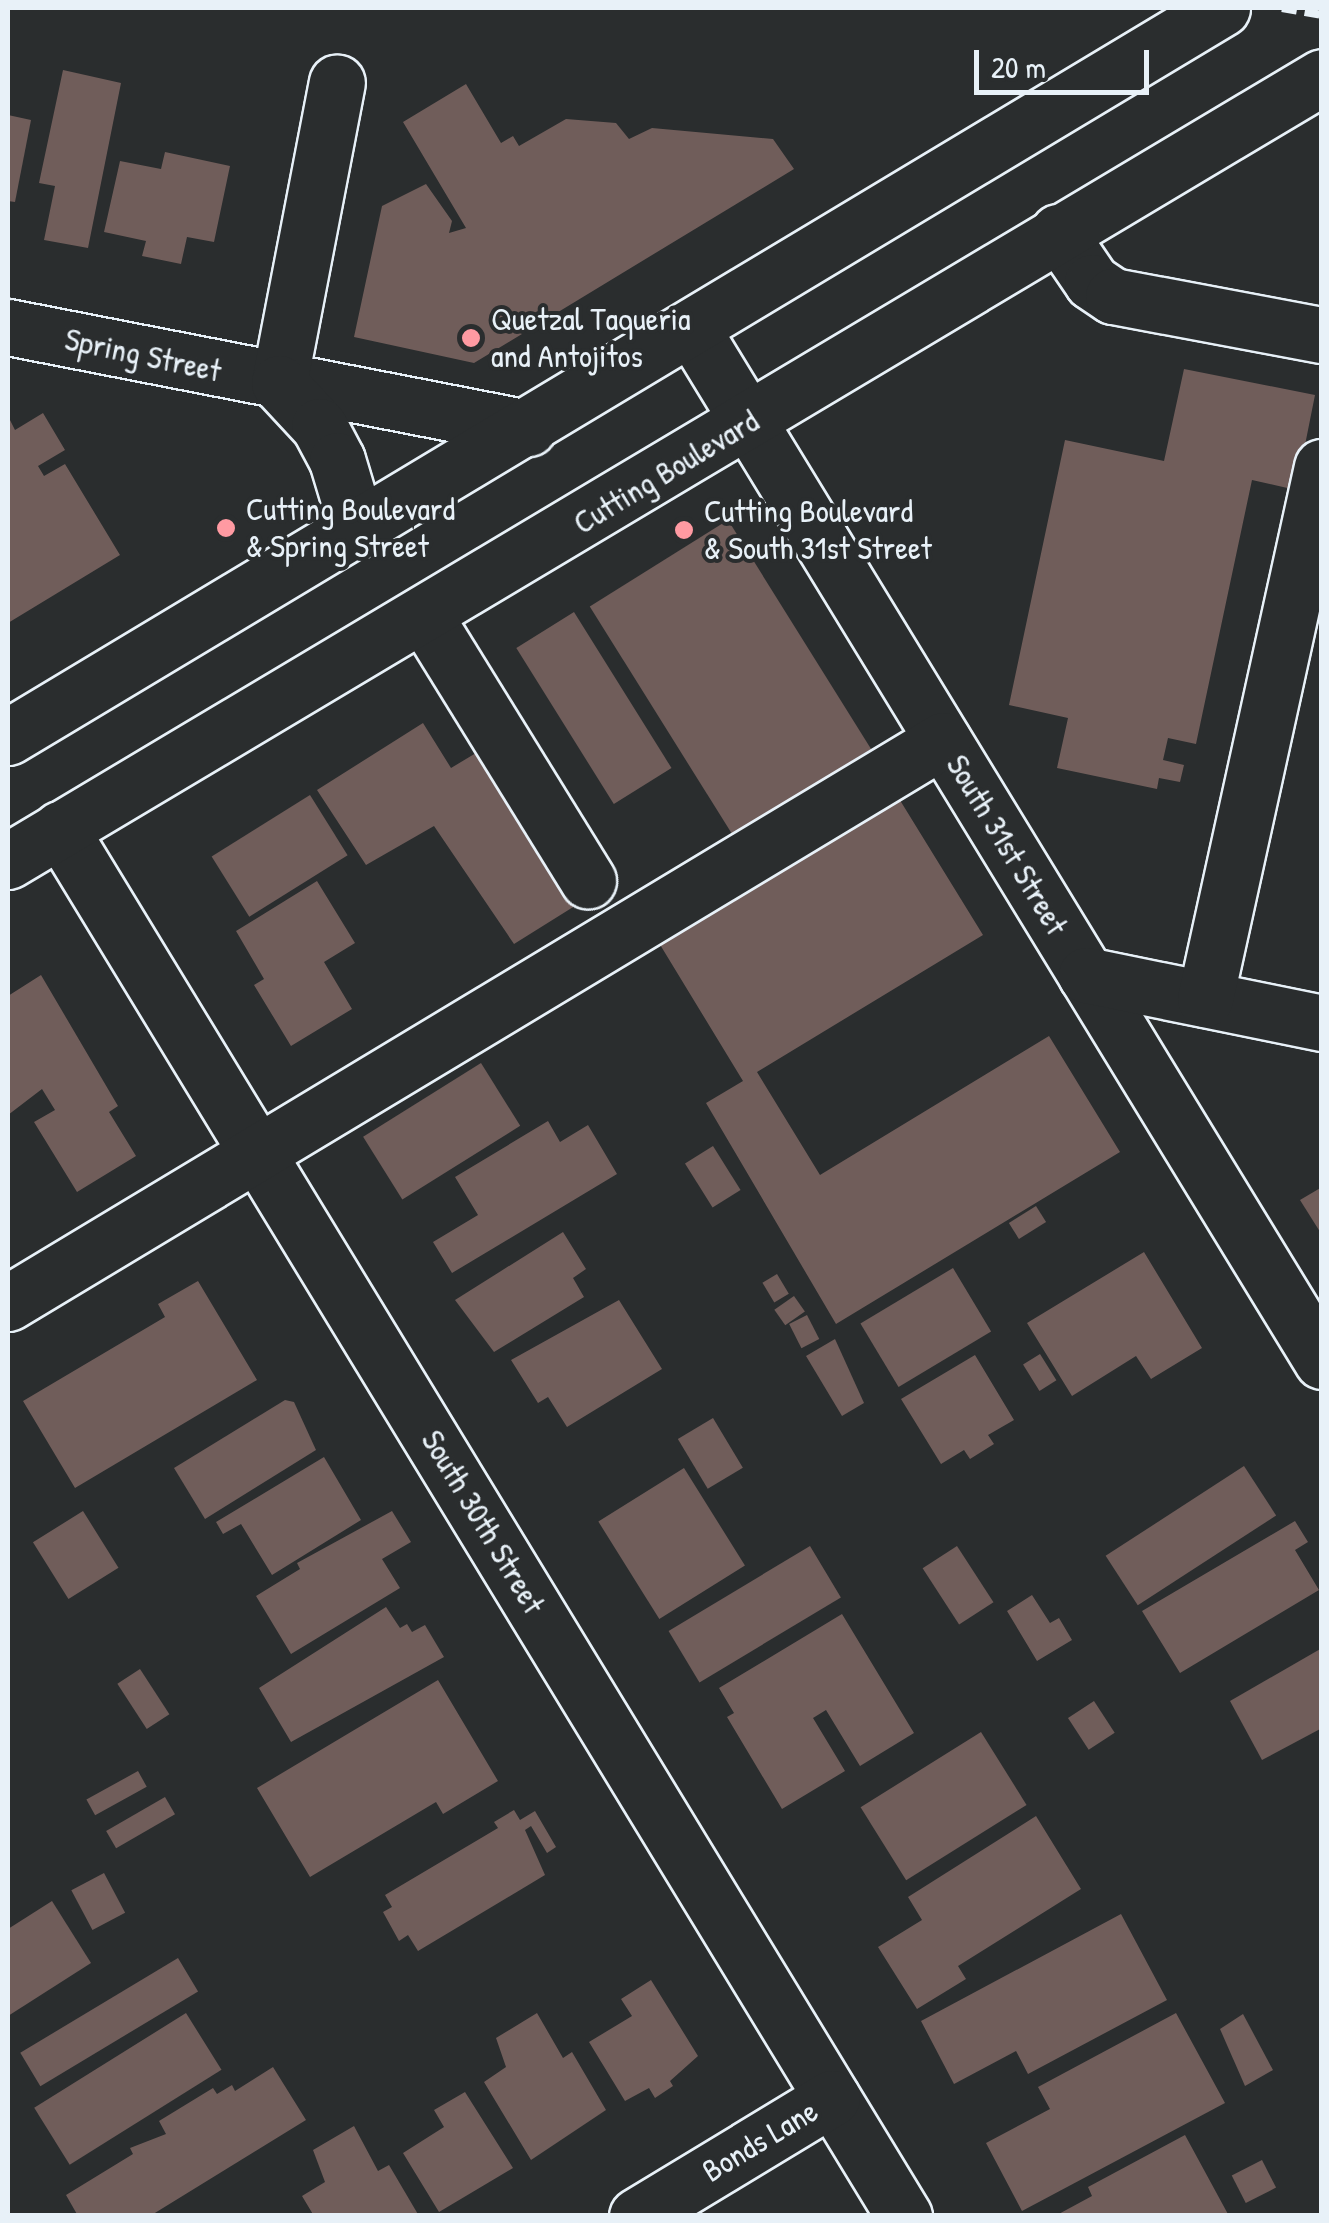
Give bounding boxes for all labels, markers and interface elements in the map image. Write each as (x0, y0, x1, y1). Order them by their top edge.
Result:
scale bar (979, 30, 1154, 92)
text: 20 m (991, 47, 1046, 87)
place label: Quetzal Taqueria and Antojitos (491, 301, 691, 376)
street label: Spring Street (62, 320, 224, 390)
marker: Quetzal Taqueria and Antojitos (460, 327, 482, 349)
street label: Cutting Boulevard (567, 402, 765, 542)
place label: Cutting Boulevard & Spring Street (246, 491, 455, 566)
place label: Cutting Boulevard & South 31st Street (704, 493, 932, 568)
marker: Cutting Boulevard & Spring Street (215, 517, 237, 539)
marker: Cutting Boulevard & South 31st Street (673, 519, 695, 541)
street label: South 31st Street (938, 748, 1076, 942)
street label: South 30th Street (413, 1423, 553, 1621)
street label: Bonds Lane (696, 2092, 824, 2190)

